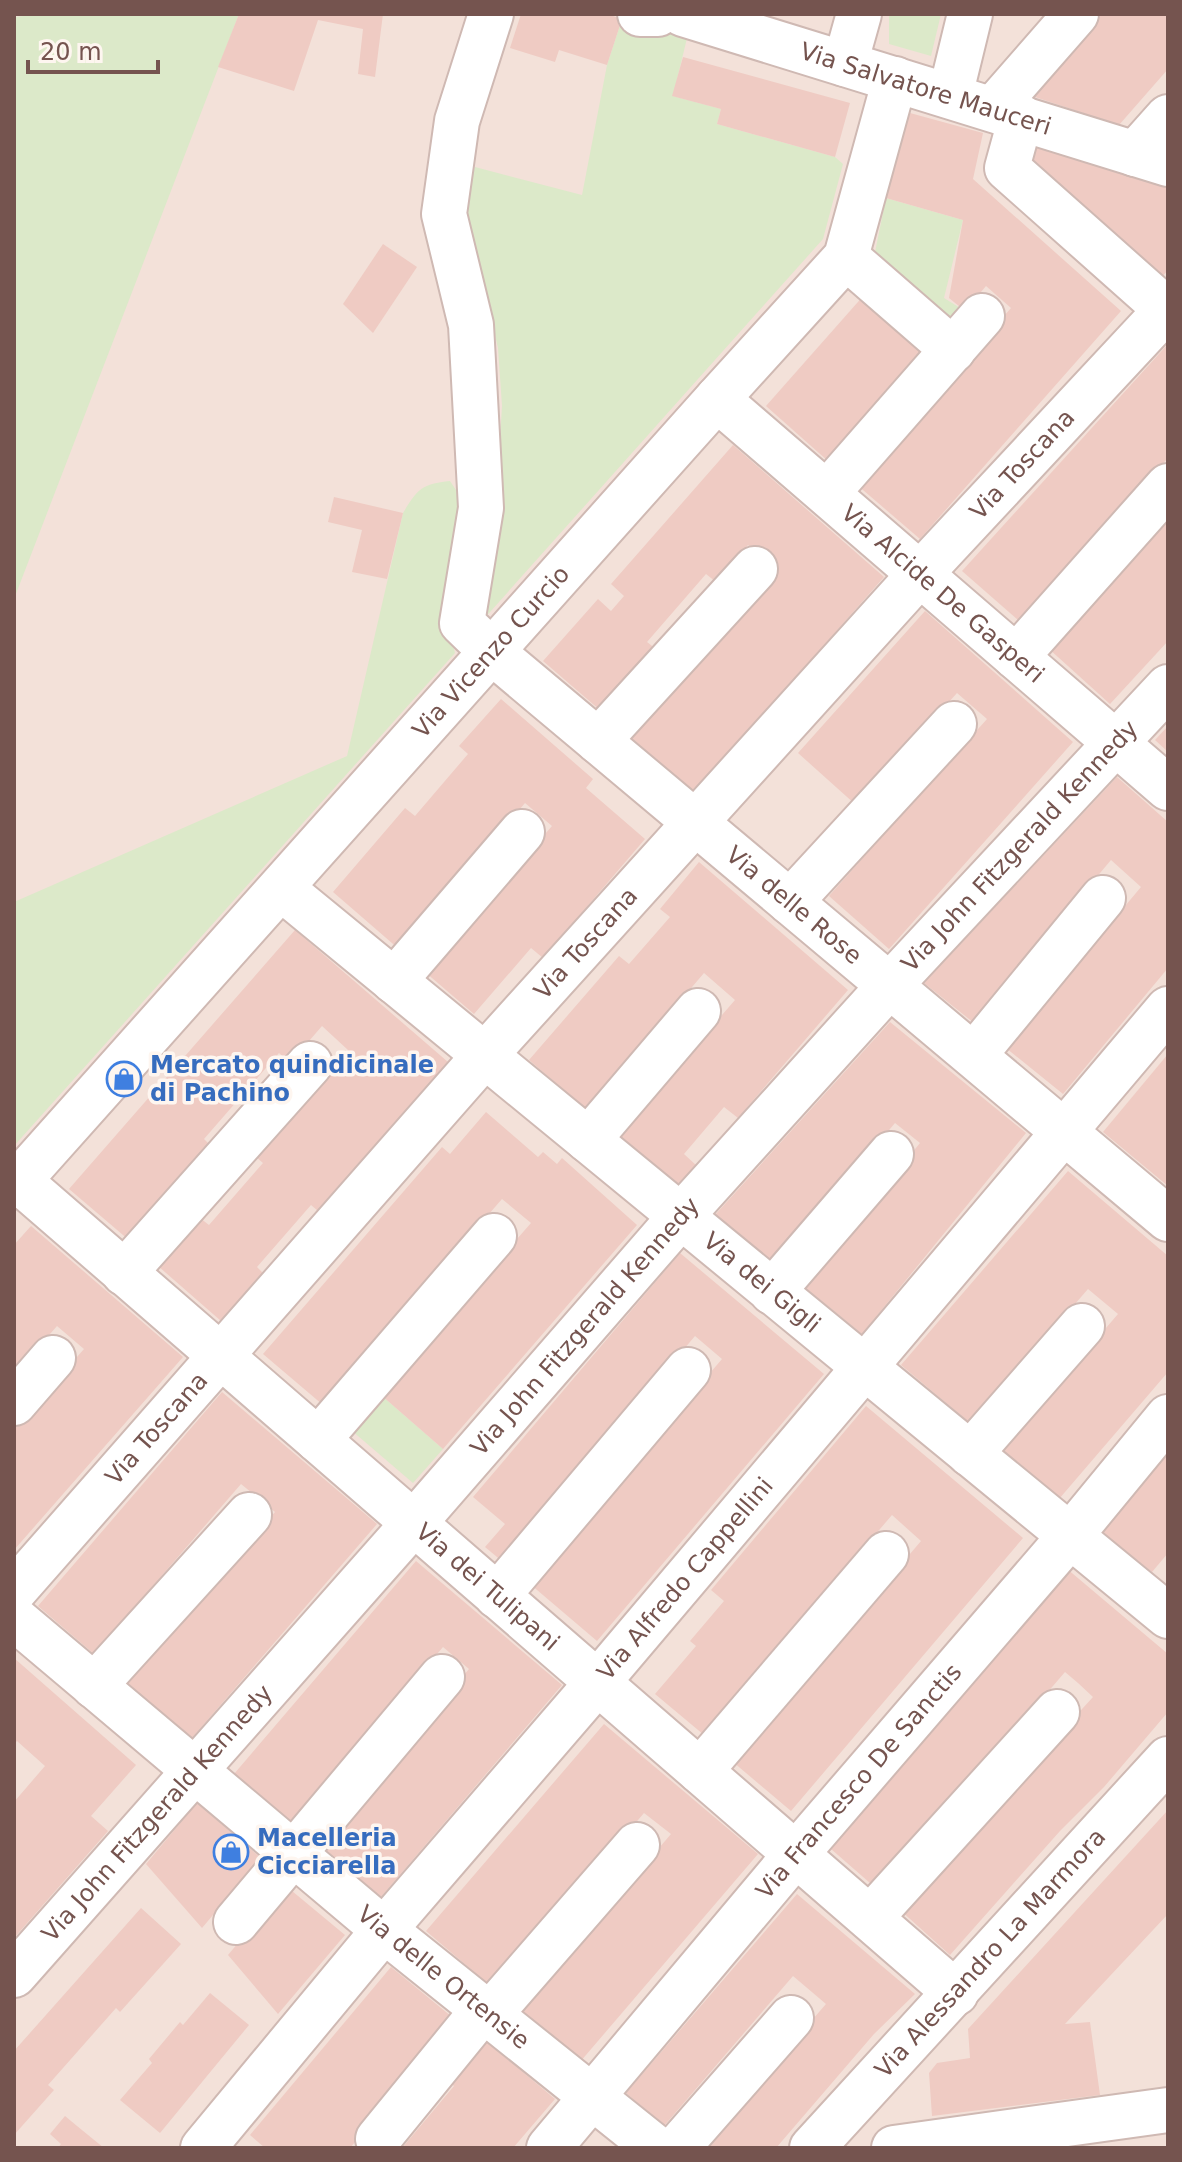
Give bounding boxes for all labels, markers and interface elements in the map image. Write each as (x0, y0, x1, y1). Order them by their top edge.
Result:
scale bar (28, 24, 158, 74)
street label: Via Salvatore Mauceri (797, 37, 1055, 141)
text: 20 m (40, 38, 102, 66)
street label: Via Toscana (964, 403, 1080, 525)
street label: Via Alcide De Gasperi (836, 499, 1050, 689)
street label: Via Vicenzo Curcio (407, 560, 575, 744)
street label: Via John Fitzgerald Kennedy (896, 715, 1144, 978)
street label: Via delle Rose (720, 840, 867, 970)
street label: Via Toscana (528, 882, 643, 1005)
place label: Mercato quindicinale di Pachino (150, 1051, 434, 1107)
shop icon: Mercato quindicinale di Pachino (105, 1060, 143, 1098)
street label: Via John Fitzgerald Kennedy (465, 1191, 705, 1462)
street label: Via dei Gigli (698, 1226, 826, 1339)
street label: Via Toscana (100, 1367, 213, 1491)
street label: Via Alfredo Cappellini (592, 1472, 779, 1686)
street label: Via dei Tulipani (410, 1517, 565, 1657)
street label: Via Francesco De Sanctis (750, 1658, 967, 1905)
street label: Via John Fitzgerald Kennedy (36, 1679, 278, 1947)
street label: Via Alessandro La Marmora (869, 1823, 1111, 2084)
place label: Macelleria Cicciarella (257, 1824, 397, 1880)
shop icon: Macelleria Cicciarella (212, 1833, 250, 1871)
street label: Via delle Ortensie (352, 1900, 535, 2055)

